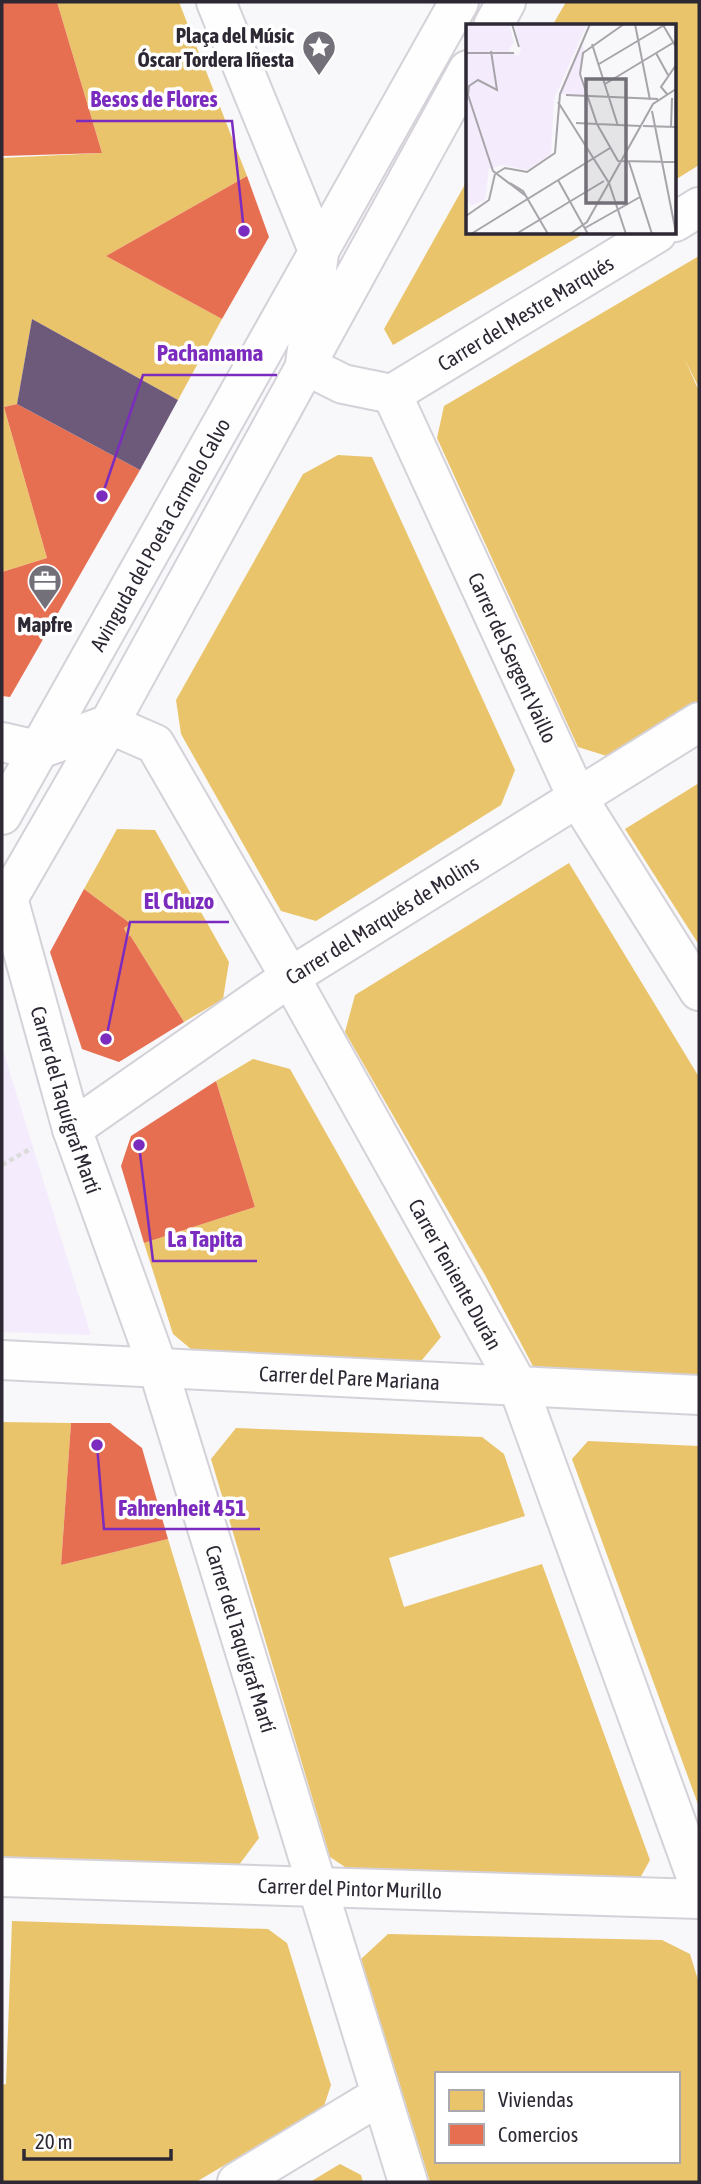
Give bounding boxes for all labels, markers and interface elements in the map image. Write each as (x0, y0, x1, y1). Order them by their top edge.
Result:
place label: Plaça del Músic Óscar Tordera Iñesta (137, 23, 294, 71)
inset map (466, 24, 676, 234)
place icon: Plaça del Músic Óscar Tordera Iñesta (300, 28, 338, 77)
callout: Besos de Flores (76, 77, 232, 121)
text: Besos de Flores (90, 86, 218, 112)
street label: Carrer del Mestre Marqués (433, 251, 618, 375)
callout: Pachamama (143, 331, 277, 375)
text: Pachamama (157, 340, 263, 366)
street label: Avinguda del Poeta Carmelo Calvo (85, 414, 235, 655)
office icon: Mapfre (26, 562, 64, 611)
street label: Carrer del Sergent Vaillo (464, 569, 562, 746)
place label: Mapfre (17, 612, 73, 636)
street label: Carrer del Marqués de Molins (281, 851, 483, 989)
callout: El Chuzo (130, 878, 229, 922)
text: El Chuzo (144, 888, 214, 914)
street label: Carrer del Taquígraf Martí (27, 1003, 106, 1197)
street label: Carrer Teniente Durán (404, 1195, 507, 1353)
callout: La Tapita (153, 1217, 257, 1261)
text: La Tapita (167, 1226, 243, 1252)
street label: Carrer del Pare Mariana (259, 1361, 441, 1394)
callout: Fahrenheit 451 (104, 1485, 260, 1529)
text: Fahrenheit 451 (118, 1495, 246, 1521)
street label: Carrer del Taquígraf Martí (201, 1542, 281, 1736)
street label: Carrer del Pintor Murillo (257, 1873, 442, 1903)
legend (435, 2072, 680, 2163)
text: Viviendas (498, 2087, 573, 2111)
scale bar (24, 2118, 172, 2162)
text: Comercios (498, 2122, 578, 2146)
text: 20 m (35, 2129, 73, 2153)

